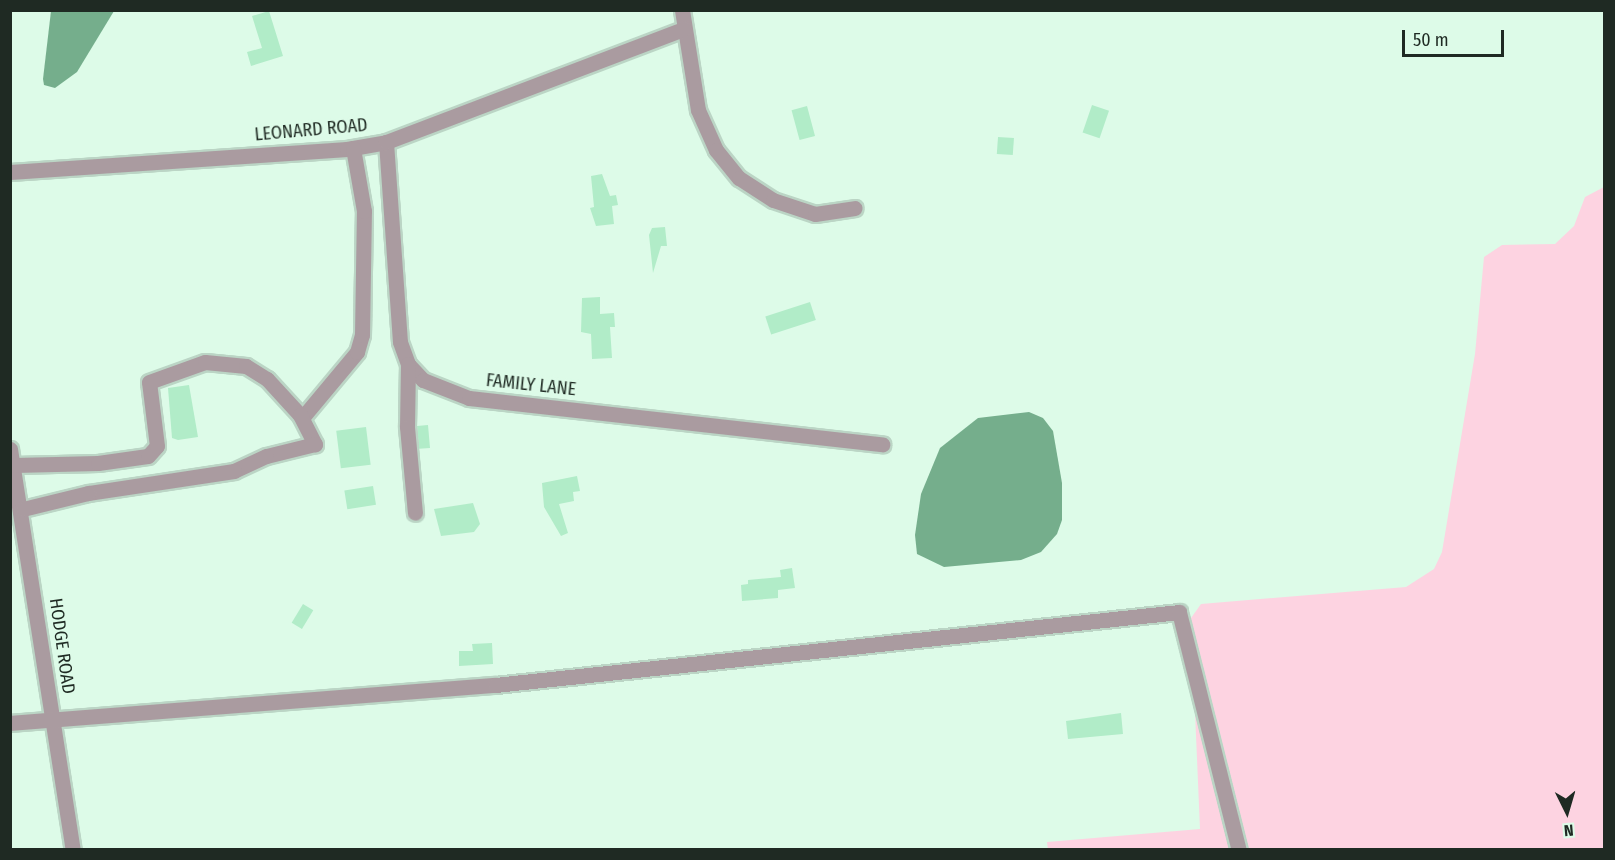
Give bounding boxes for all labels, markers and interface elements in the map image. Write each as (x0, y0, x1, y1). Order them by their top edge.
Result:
scale bar (1405, 18, 1507, 56)
text: 50 m (1413, 29, 1449, 51)
street label: LEONARD ROAD (254, 114, 368, 146)
street label: FAMILY LANE (485, 370, 577, 400)
street label: HODGE ROAD (45, 597, 79, 695)
north arrow (1537, 782, 1597, 842)
text: N (1563, 821, 1574, 840)

